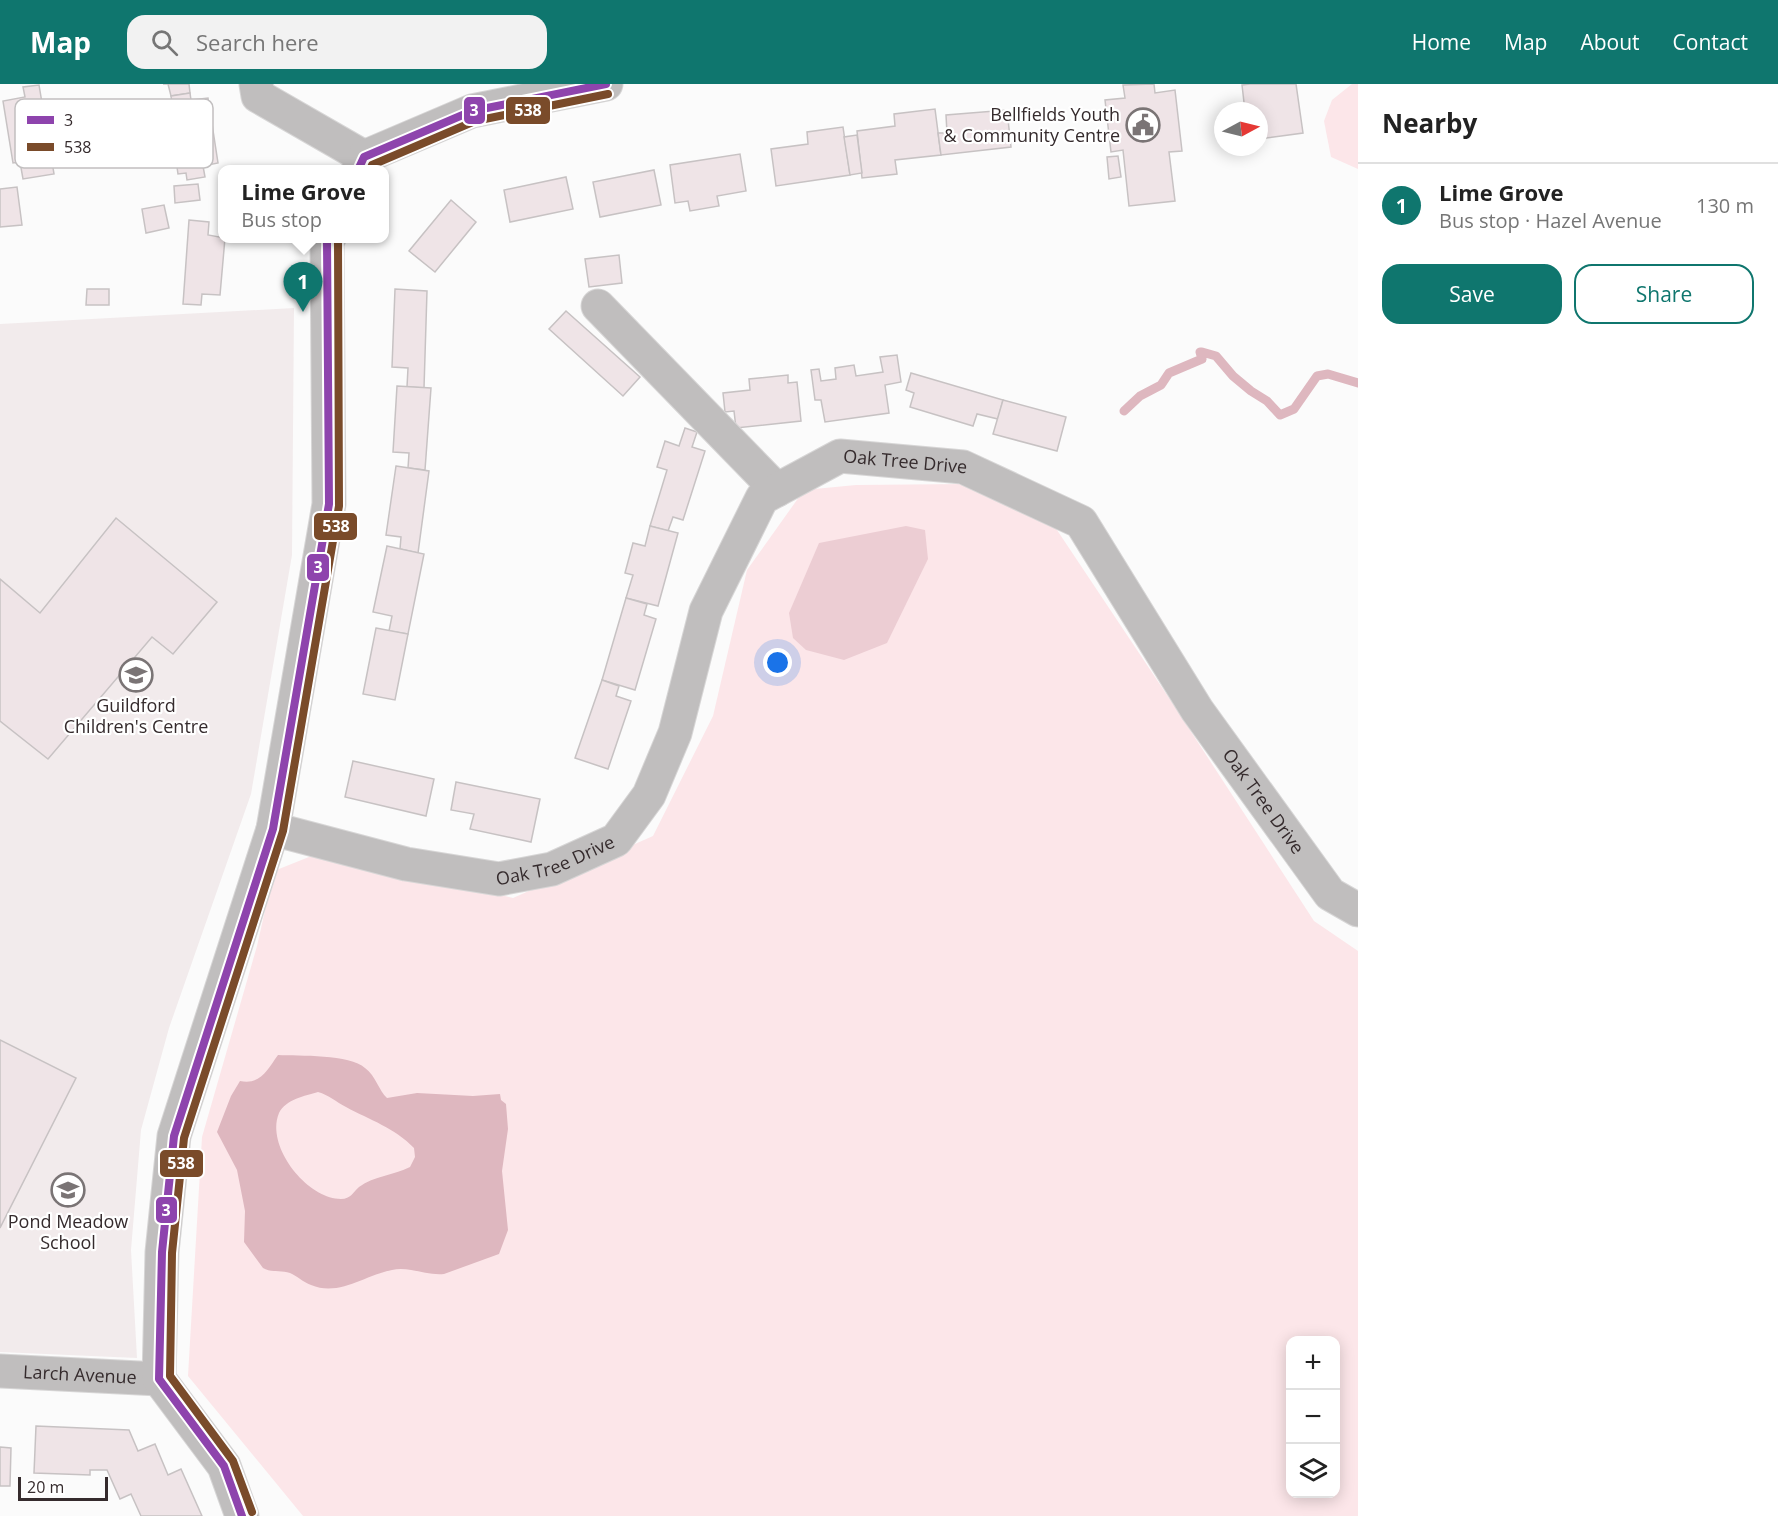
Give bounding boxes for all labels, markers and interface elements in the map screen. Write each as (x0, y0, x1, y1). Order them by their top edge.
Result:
search box (127, 15, 547, 69)
text: Map (30, 23, 91, 61)
icon: search (148, 26, 181, 59)
text: Search here (196, 27, 319, 57)
text: Home (1412, 28, 1471, 56)
text: Map (1504, 28, 1547, 56)
text: About (1580, 28, 1640, 56)
text: Contact (1673, 28, 1748, 56)
line badge: 3 (463, 96, 486, 125)
line badge: 538 (505, 96, 551, 125)
legend (15, 99, 213, 168)
text: 3 (469, 99, 479, 121)
text: 538 (514, 99, 542, 121)
place label: Bellfields Youth & Community Centre (944, 102, 1120, 147)
north arrow (1214, 102, 1268, 156)
text: Nearby (1382, 105, 1477, 141)
public building icon: Bellfields Youth & Community Centre (1125, 107, 1161, 143)
text: 3 (64, 109, 73, 131)
text: 538 (64, 136, 91, 158)
popup (218, 165, 389, 243)
text: Lime Grove (241, 176, 366, 206)
text: Lime Grove (1439, 177, 1564, 207)
text: 1 (1396, 192, 1407, 219)
text: 130 m (1696, 192, 1754, 219)
text: Bus stop (241, 206, 322, 233)
text: Bus stop · Hazel Avenue (1439, 207, 1662, 234)
pin: 1 (284, 262, 322, 312)
button: Save (1382, 264, 1562, 324)
button: Share (1574, 264, 1754, 324)
street label: Oak Tree Drive (842, 443, 968, 478)
line badge: 538 (313, 512, 358, 541)
text: 538 (322, 515, 350, 537)
line badge: 3 (306, 553, 330, 582)
text: 3 (313, 556, 323, 578)
your location (763, 648, 792, 677)
school or university icon: Guildford Children's Centre (118, 657, 154, 693)
place label: Guildford Children's Centre (64, 693, 208, 738)
street label: Oak Tree Drive (1218, 743, 1310, 858)
street label: Oak Tree Drive (494, 829, 618, 890)
line badge: 538 (159, 1149, 204, 1178)
text: 538 (167, 1152, 195, 1174)
school or university icon: Pond Meadow School (50, 1172, 86, 1208)
line badge: 3 (155, 1196, 178, 1224)
text: 3 (161, 1199, 171, 1221)
place label: Pond Meadow School (8, 1209, 128, 1254)
map controls (1286, 1336, 1340, 1498)
button: + (1286, 1336, 1340, 1390)
street label: Larch Avenue (22, 1359, 137, 1389)
button: − (1286, 1390, 1340, 1444)
button: layers (1286, 1444, 1340, 1498)
scale bar (18, 1474, 108, 1502)
text: 20 m (27, 1476, 64, 1498)

